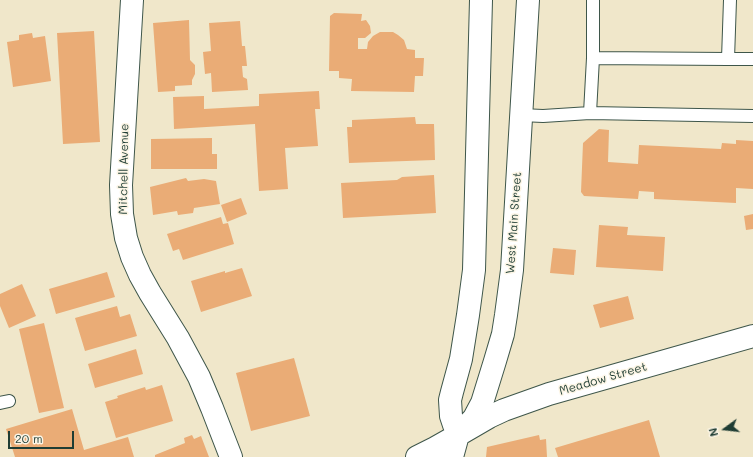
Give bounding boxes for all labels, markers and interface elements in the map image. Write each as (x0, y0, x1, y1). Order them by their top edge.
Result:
street label: Mitchell Avenue (116, 123, 132, 215)
street label: West Main Street (503, 171, 525, 275)
street label: Meadow Street (557, 360, 649, 398)
north arrow (705, 409, 745, 449)
scale bar (10, 423, 76, 449)
text: N (705, 426, 721, 438)
text: 20 m (15, 430, 43, 446)

